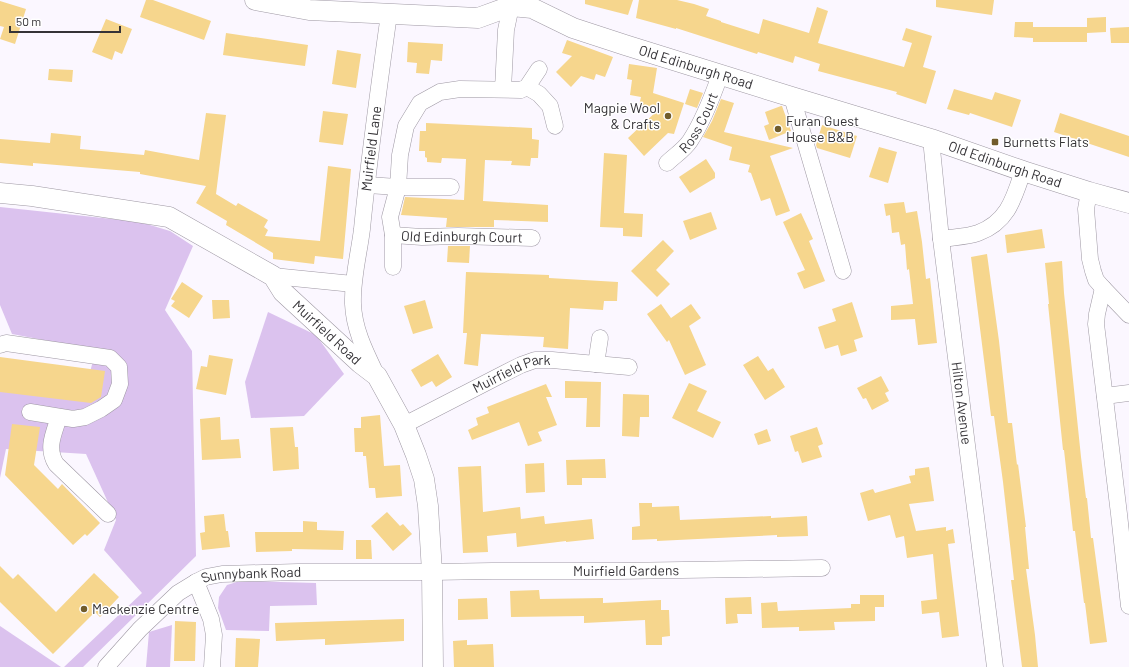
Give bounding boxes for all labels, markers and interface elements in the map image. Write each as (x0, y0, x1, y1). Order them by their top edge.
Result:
scale bar (10, 8, 120, 34)
text: 50 m (16, 14, 41, 28)
street label: Old Edinburgh Road (637, 41, 755, 92)
street label: Ross Court (675, 90, 721, 156)
place label: Magpie Wool & Crafts (584, 99, 660, 132)
street label: Muirfield Lane (357, 105, 384, 192)
marker: Magpie Wool & Crafts (663, 111, 673, 121)
place label: Furan Guest House B&B (786, 112, 859, 145)
marker: Furan Guest House B&B (773, 124, 783, 134)
place label: Burnetts Flats (1003, 133, 1089, 150)
street label: Old Edinburgh Road (946, 137, 1064, 191)
marker: Burnetts Flats (990, 137, 1000, 147)
street label: Old Edinburgh Court (401, 227, 523, 246)
street label: Muirfield Road (290, 296, 365, 368)
street label: Muirfield Park (469, 350, 550, 396)
street label: Hilton Avenue (949, 361, 976, 446)
street label: Muirfield Gardens (573, 561, 679, 579)
street label: Sunnybank Road (198, 563, 301, 586)
place label: Mackenzie Centre (92, 600, 199, 617)
marker: Mackenzie Centre (79, 604, 89, 614)

